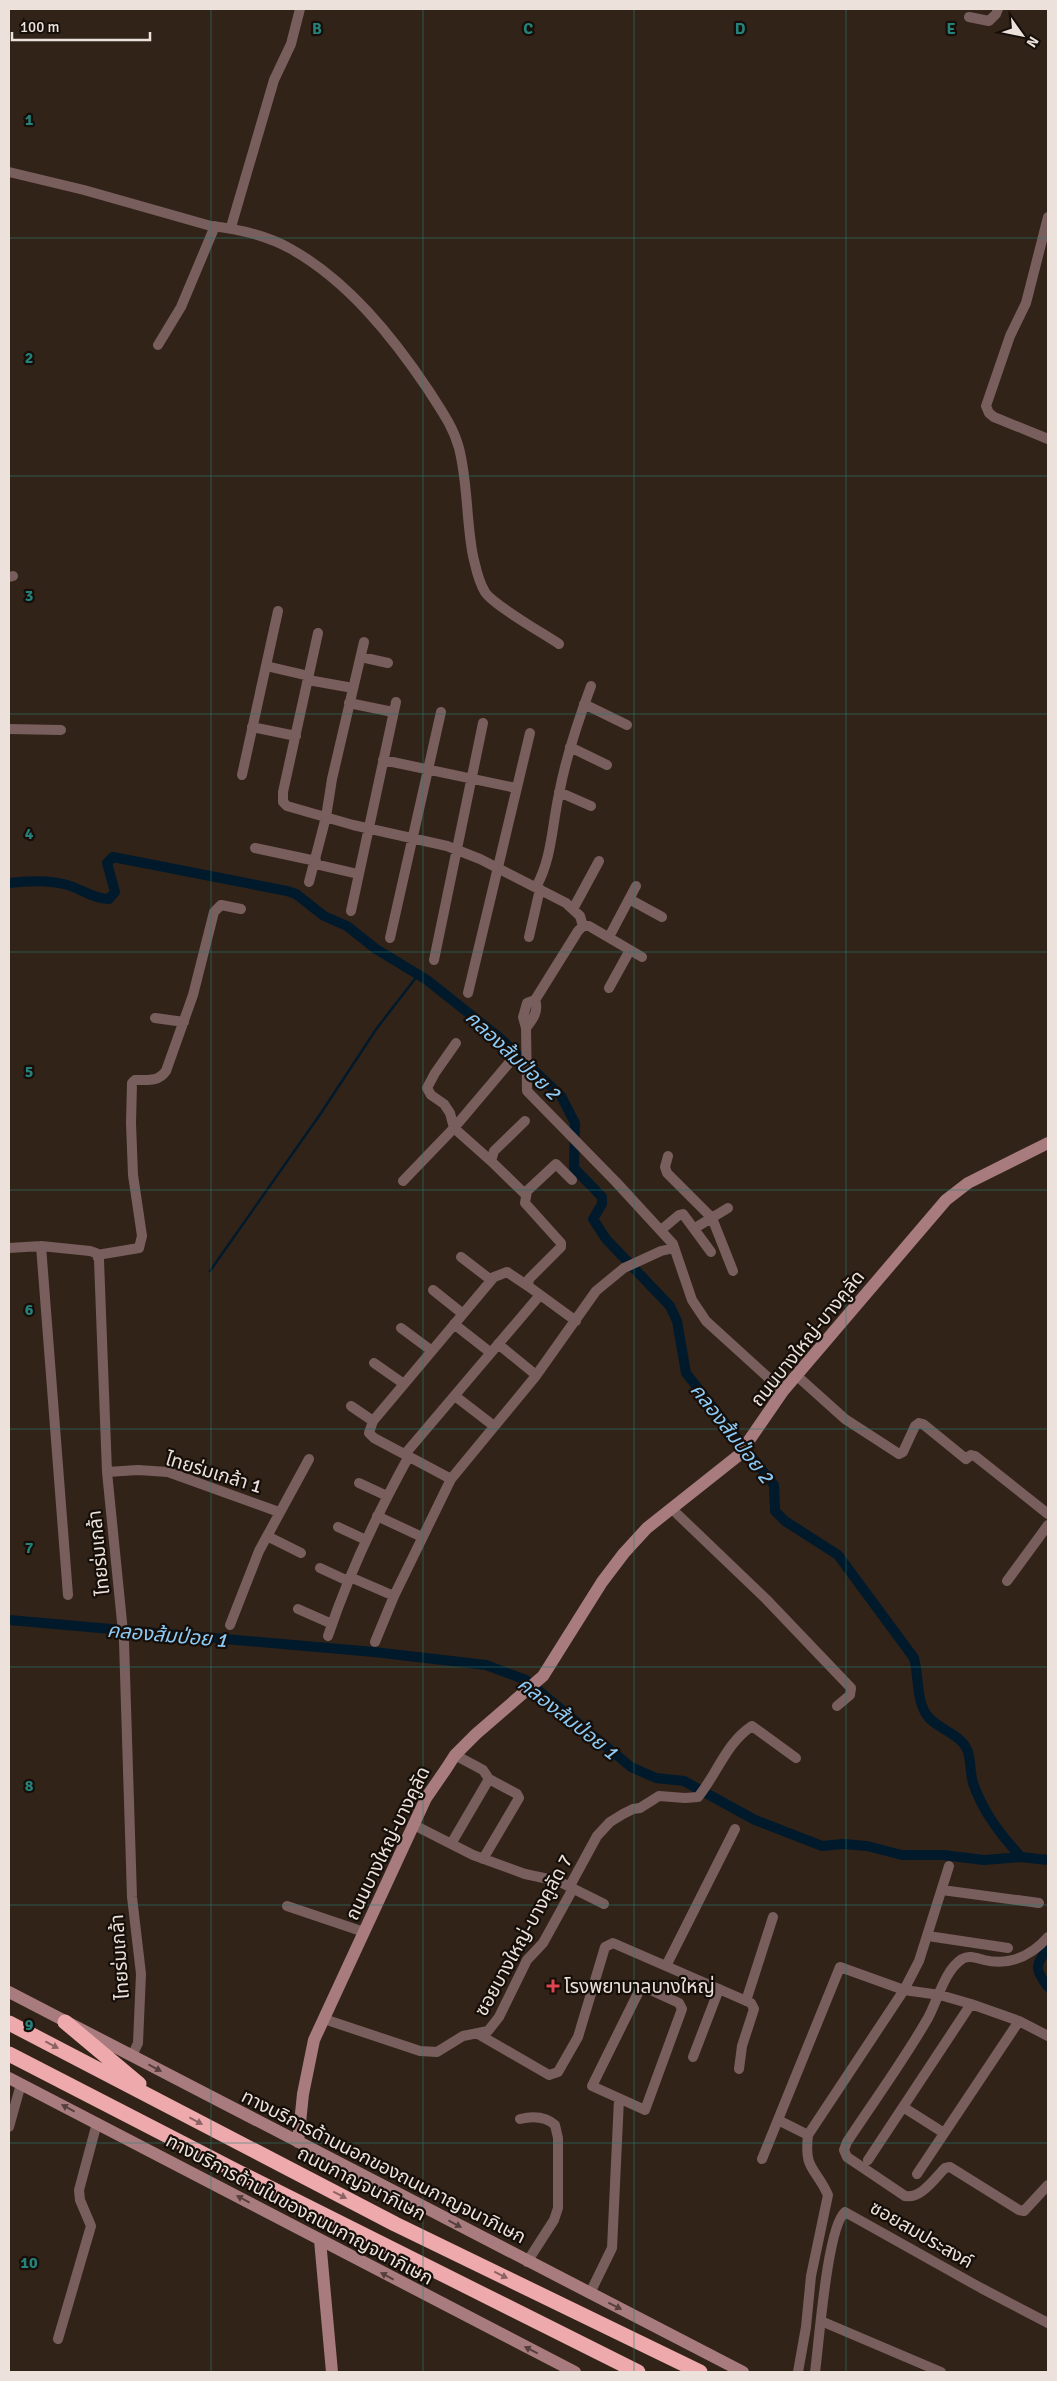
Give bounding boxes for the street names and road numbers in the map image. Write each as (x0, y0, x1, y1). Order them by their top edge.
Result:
street label: ถนนบางใหญ่-บางคูลัด (745, 1266, 870, 1412)
street label: ไทยร่มเกล้า 1 (162, 1447, 265, 1499)
street label: ไทยร่มเกล้า (83, 1509, 115, 1597)
street label: ถนนบางใหญ่-บางคูลัด (340, 1763, 436, 1924)
street label: ซอยบางใหญ่-บางคูลัด 7 (470, 1851, 578, 2020)
street label: ไทยร่มเกล้า (105, 1914, 135, 2001)
street label: ทางบริการด้านนอกของถนนกาญจนาภิเษก (238, 2084, 530, 2248)
street label: ทางบริการด้านในของถนนกาญจนาภิเษก (162, 2129, 437, 2291)
street label: ถนนกาญจนาภิเษก (294, 2141, 430, 2225)
street label: ซอยสมประสงค์ (866, 2196, 977, 2274)

